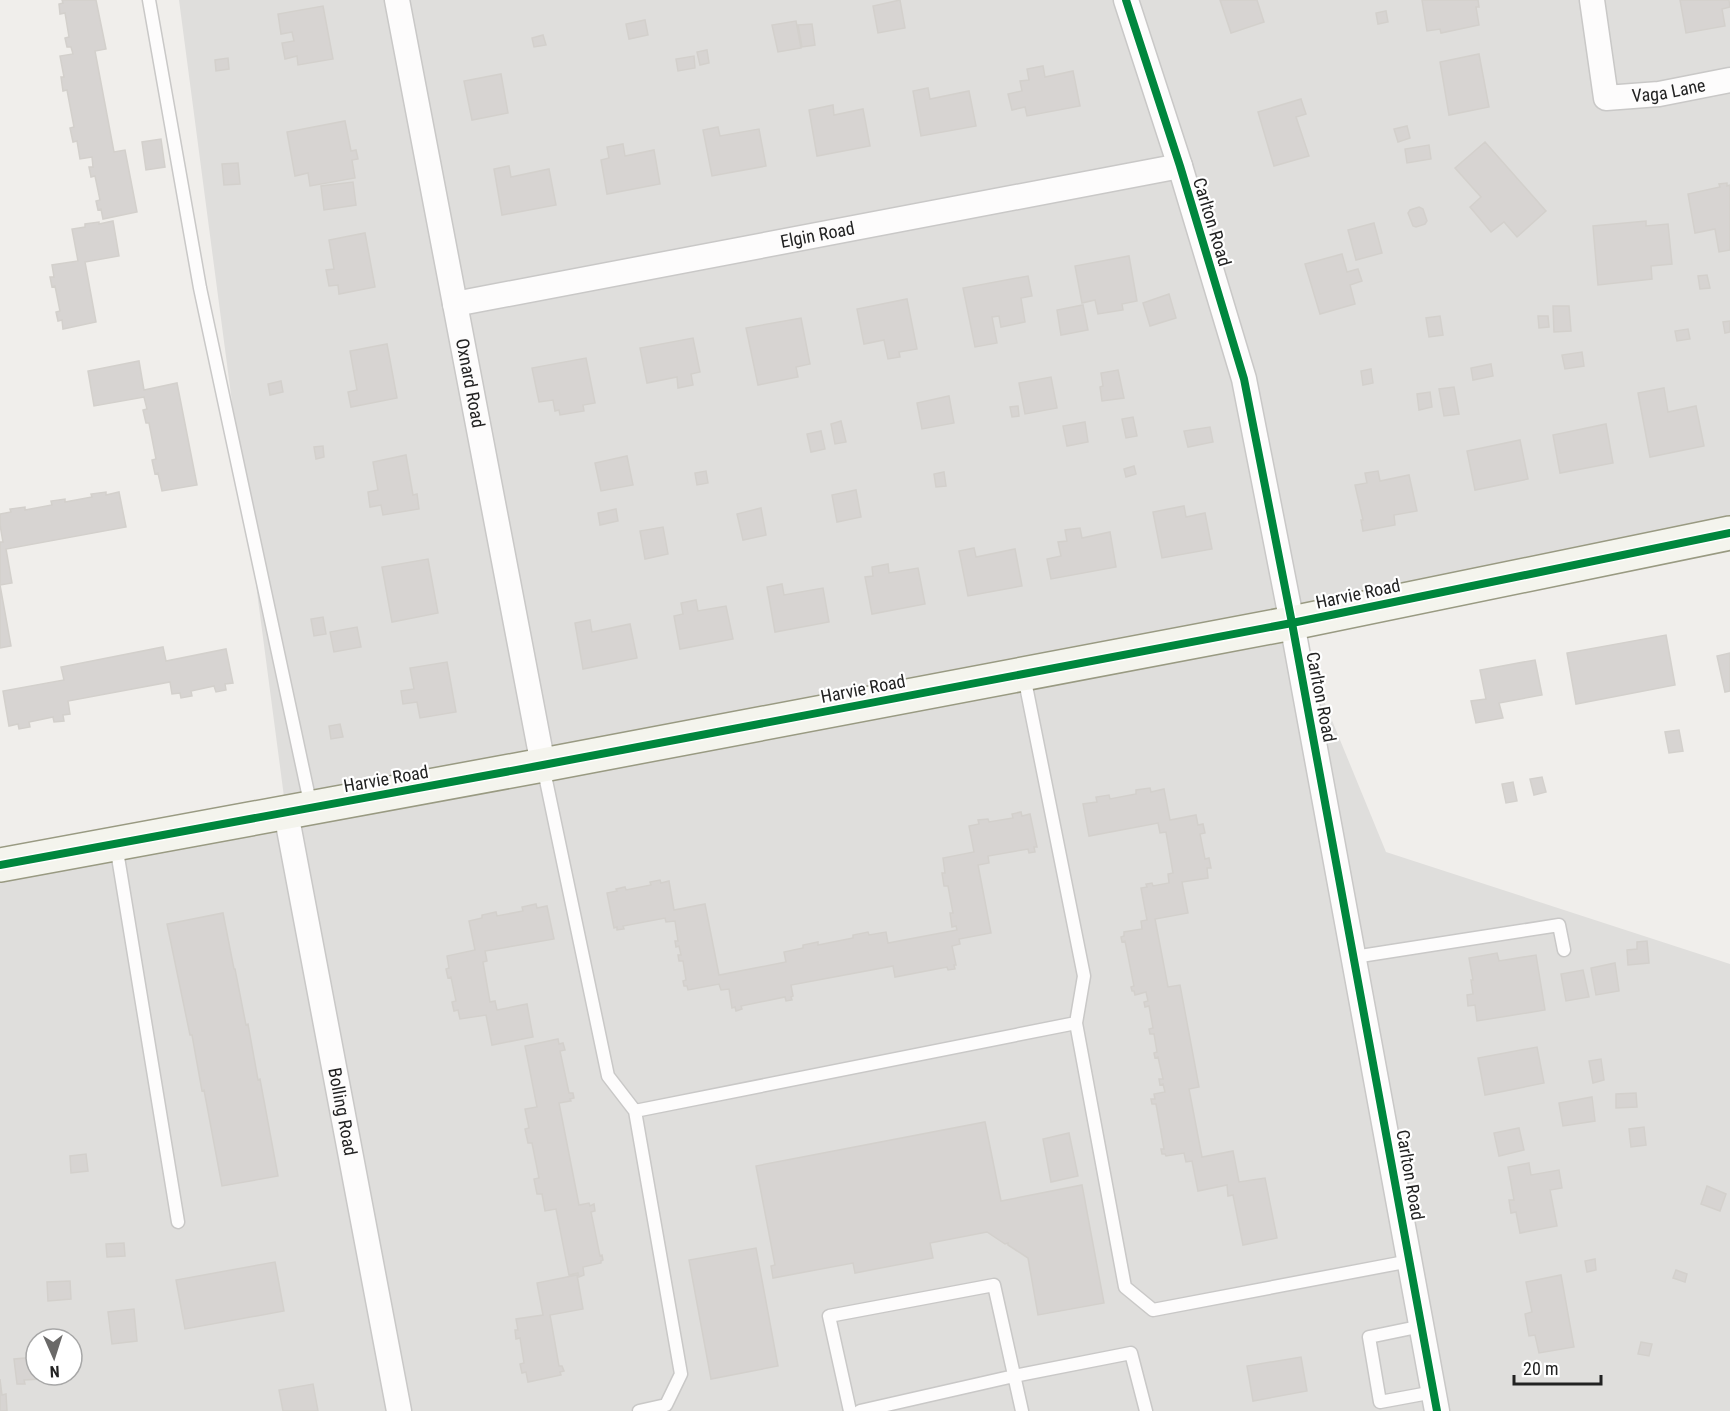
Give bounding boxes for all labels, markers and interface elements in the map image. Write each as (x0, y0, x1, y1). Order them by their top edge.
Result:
street label: Vaga Lane (1631, 74, 1707, 106)
street label: Carlton Road (1189, 175, 1236, 269)
street label: Elgin Road (779, 217, 856, 252)
street label: Oxnard Road (452, 336, 489, 429)
street label: Harvie Road (1314, 574, 1402, 613)
street label: Carlton Road (1302, 650, 1341, 744)
street label: Harvie Road (819, 670, 907, 707)
street label: Harvie Road (342, 761, 430, 796)
street label: Bolling Road (324, 1066, 362, 1157)
street label: Carlton Road (1392, 1128, 1429, 1222)
north arrow (24, 1327, 84, 1387)
scale bar (1514, 1348, 1601, 1386)
text: 20 m (1523, 1358, 1558, 1379)
text: N (49, 1362, 60, 1381)

